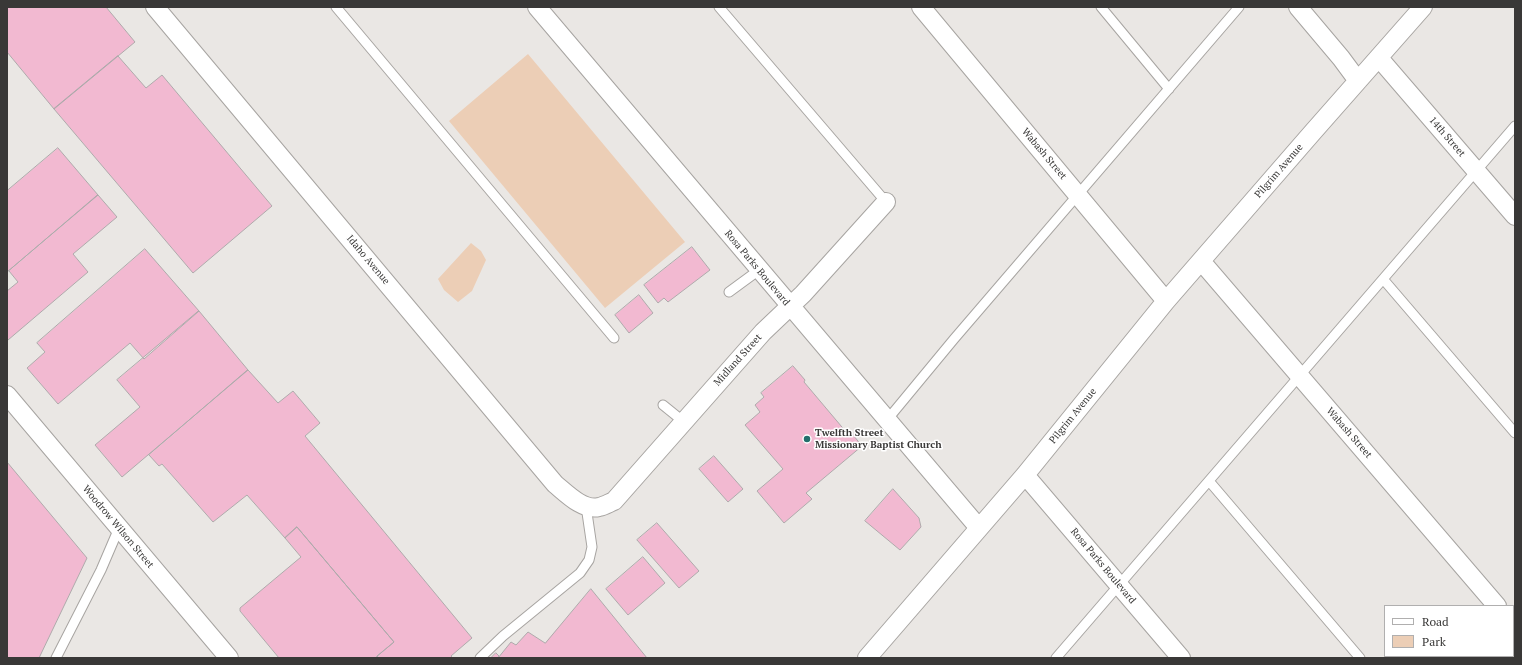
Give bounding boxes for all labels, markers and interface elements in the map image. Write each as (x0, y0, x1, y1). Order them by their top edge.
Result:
street label: 14th Street (1426, 114, 1468, 160)
street label: Wabash Street (1019, 126, 1069, 182)
street label: Pilgrim Avenue (1252, 141, 1306, 201)
street label: Rosa Parks Boulevard (722, 228, 792, 308)
street label: Idaho Avenue (344, 233, 392, 287)
street label: Midland Street (711, 332, 765, 388)
street label: Pilgrim Avenue (1047, 386, 1099, 446)
street label: Wabash Street (1324, 405, 1374, 461)
place label: Twelfth Street Missionary Baptist Church (815, 427, 942, 450)
marker: Twelfth Street Missionary Baptist Church (802, 434, 812, 444)
street label: Woodrow Wilson Street (80, 483, 156, 571)
street label: Rosa Parks Boulevard (1068, 526, 1138, 606)
legend (1384, 605, 1514, 657)
text: Road (1422, 614, 1449, 629)
text: Park (1422, 634, 1446, 649)

